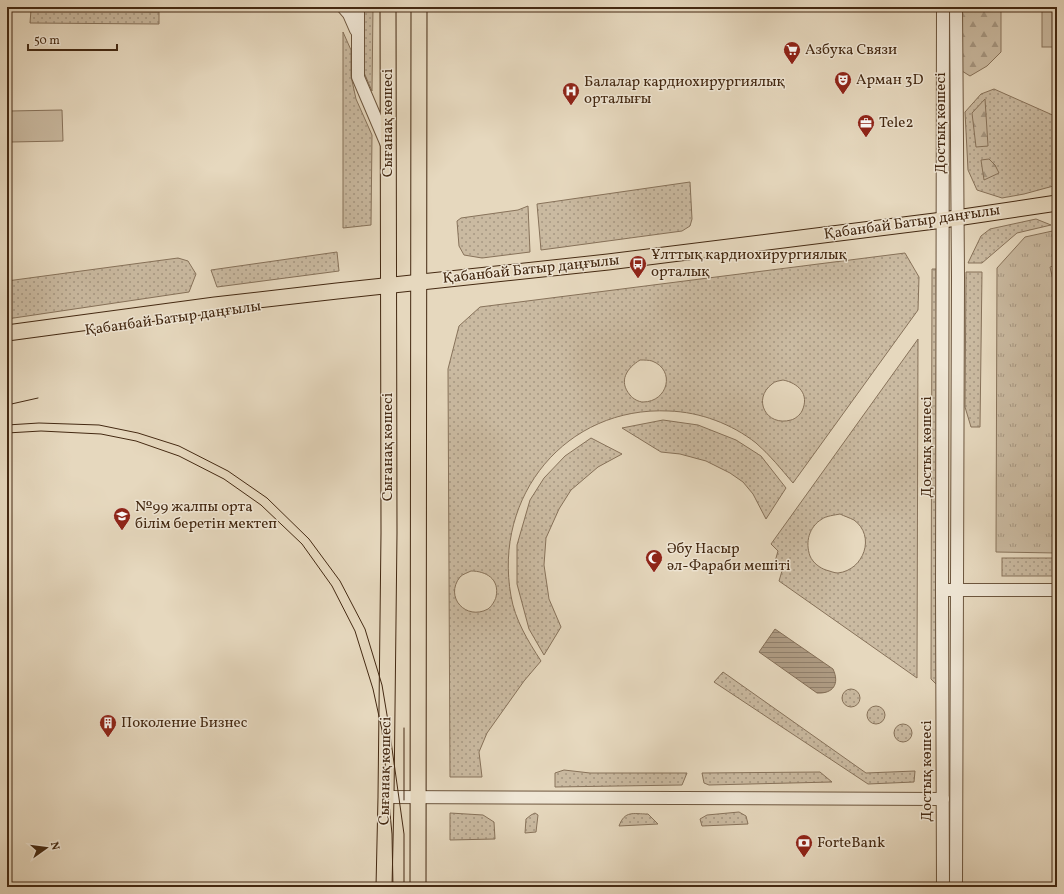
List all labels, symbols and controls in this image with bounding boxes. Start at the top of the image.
scale bar [28,26,117,52]
text: 50 m [34,33,60,49]
supermarket icon: Азбука Связи [782,40,802,65]
place label: Азбука Связи [805,40,897,61]
street label: Сығанақ көшесі [378,69,399,177]
theatre icon: Арман 3D [833,70,853,95]
place label: Арман 3D [856,70,924,91]
place label: Балалар кардиохирургиялық орталығы [584,72,785,110]
street label: Достық көшесі [931,72,952,174]
hospital icon: Балалар кардиохирургиялық орталығы [561,81,581,106]
office icon: Tele2 [856,113,876,138]
place label: Tele2 [879,113,914,134]
street label: Қабанбай Батыр даңғылы [823,200,1002,246]
place label: Ұлттық кардиохирургиялық орталық [651,245,848,283]
street label: Қабанбай Батыр даңғылы [442,250,621,290]
bus stop icon: Ұлттық кардиохирургиялық орталық [628,254,648,279]
street label: Қабанбай Батыр даңғылы [84,296,263,342]
street label: Сығанақ көшесі [378,393,399,501]
street label: Достық көшесі [917,396,938,498]
place label: №99 жалпы орта білім беретін мектеп [135,497,277,535]
school or university icon: №99 жалпы орта білім беретін мектеп [112,506,132,531]
place label: Әбу Насыр әл-Фараби мешіті [667,539,791,577]
mosque icon: Әбу Насыр әл-Фараби мешіті [644,548,664,573]
building icon: Поколение Бизнес [98,713,118,738]
place label: Поколение Бизнес [121,713,248,734]
street label: Сығанақ көшесі [375,717,397,825]
street label: Достық көшесі [917,720,938,822]
north arrow [26,828,66,868]
bank icon: ForteBank [794,833,814,858]
place label: ForteBank [817,833,885,854]
text: N [46,840,62,852]

